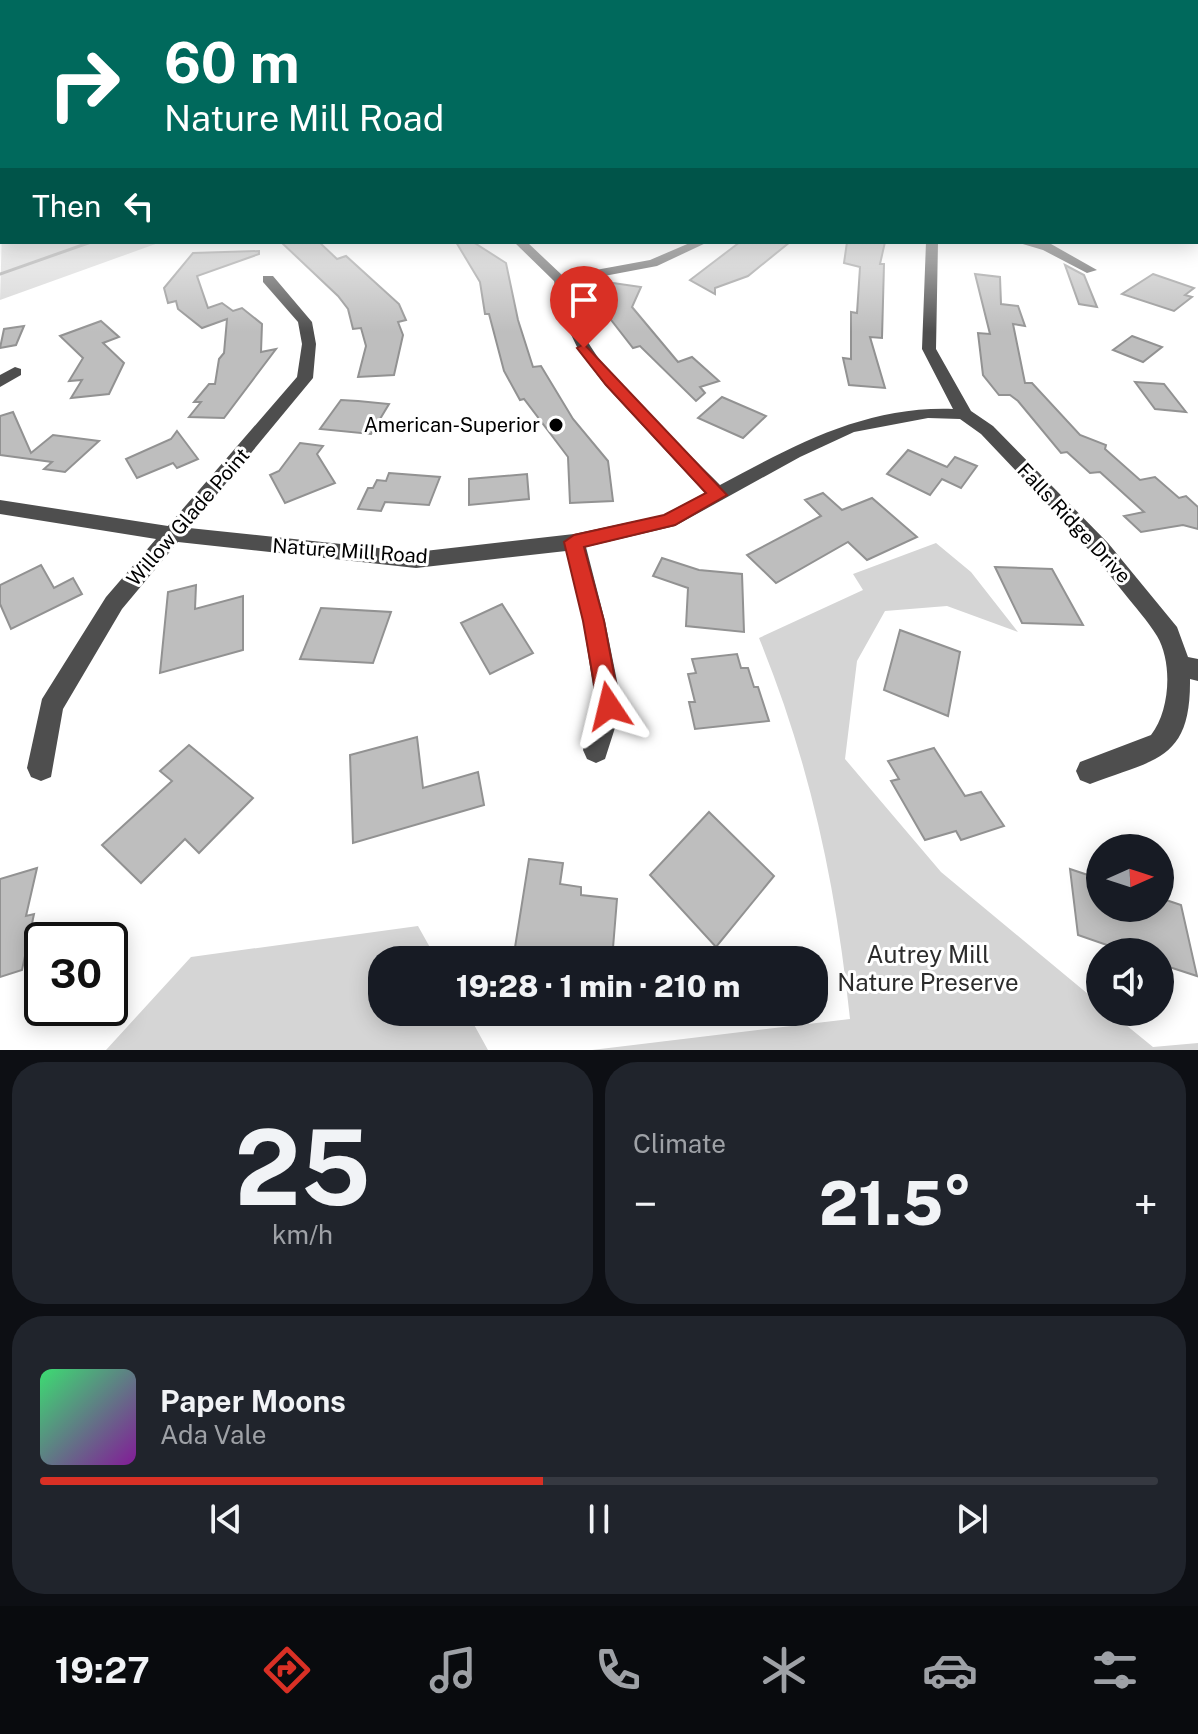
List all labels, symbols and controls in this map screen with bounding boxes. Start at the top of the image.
text: 60 m [164,30,300,96]
icon: right [32,32,136,136]
text: Nature Mill Road [164,97,444,139]
icon: left [117,184,161,228]
text: Then [32,188,101,224]
pin [550,266,618,348]
icon: arrive [562,278,606,322]
place label: American-Superior [364,413,540,437]
marker: American-Superior [547,416,565,434]
street label: Willow Glade Point [122,443,254,591]
street label: Falls Ridge Drive [1012,458,1136,588]
street label: Nature Mill Road [272,534,428,568]
position arrow [567,664,651,748]
north arrow [1086,834,1174,922]
map controls [1086,834,1174,1026]
speed limit sign: 30 [24,922,128,1026]
button: sound [1086,938,1174,1026]
park label: Autrey Mill Nature Preserve [837,940,1019,996]
text: 19:28 · 1 min · 210 m [456,968,740,1004]
text: 25 [234,1106,371,1228]
text: Climate [633,1128,726,1159]
text: 21.5° [819,1168,972,1239]
text: − [633,1178,657,1230]
text: + [1134,1178,1158,1230]
text: km/h [272,1219,333,1250]
text: Paper Moons [160,1383,346,1419]
text: Ada Vale [160,1419,266,1450]
icon: previous [204,1497,248,1541]
icon: pause [577,1497,621,1541]
icon: next [950,1497,994,1541]
icon: directions [259,1642,315,1698]
icon: music [425,1642,481,1698]
icon: phone [590,1642,646,1698]
icon: climate [756,1642,812,1698]
icon: car [922,1642,978,1698]
icon: filters [1087,1642,1143,1698]
text: 19:27 [55,1649,150,1691]

